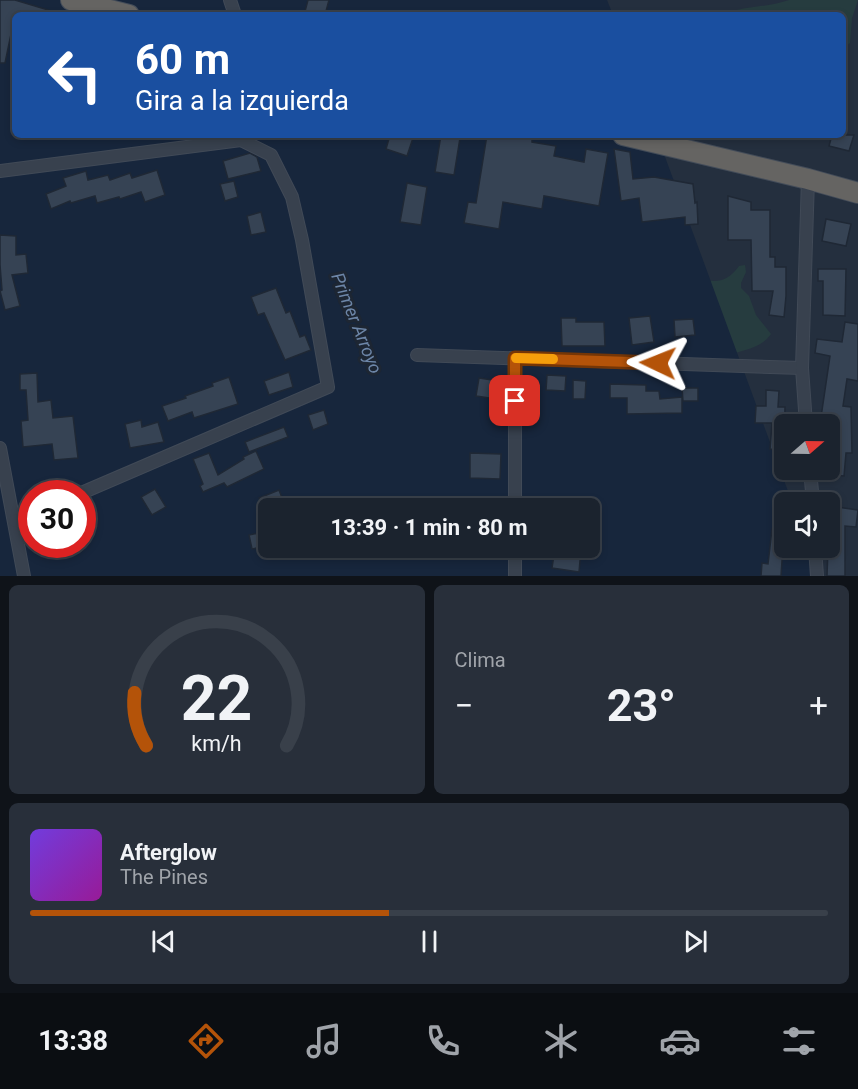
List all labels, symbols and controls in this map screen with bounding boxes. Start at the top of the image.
text: 60 m [135,35,230,84]
icon: left [36,36,114,114]
text: Gira a la izquierda [135,85,349,117]
water label: Primer Arroyo [327,269,387,377]
position arrow [626,331,690,395]
pin [489,375,540,426]
icon: arrive [498,384,531,417]
north arrow [774,414,840,480]
map controls [774,414,840,558]
speed limit sign: 30 [18,480,96,558]
button: sound [774,492,840,558]
text: 13:39 · 1 min · 80 m [331,515,527,540]
text: Clima [455,648,506,672]
text: 22 [181,662,253,735]
text: 23° [607,679,676,732]
text: − [455,686,473,725]
text: + [809,686,828,725]
text: km/h [192,732,242,757]
text: Afterglow [120,840,217,865]
text: The Pines [120,865,208,889]
icon: previous [147,925,180,958]
icon: pause [413,925,446,958]
icon: next [679,925,712,958]
icon: directions [185,1020,227,1062]
icon: music [303,1020,345,1062]
icon: phone [422,1020,464,1062]
icon: climate [540,1020,582,1062]
icon: car [659,1020,701,1062]
icon: filters [778,1020,820,1062]
text: 13:38 [38,1025,108,1057]

